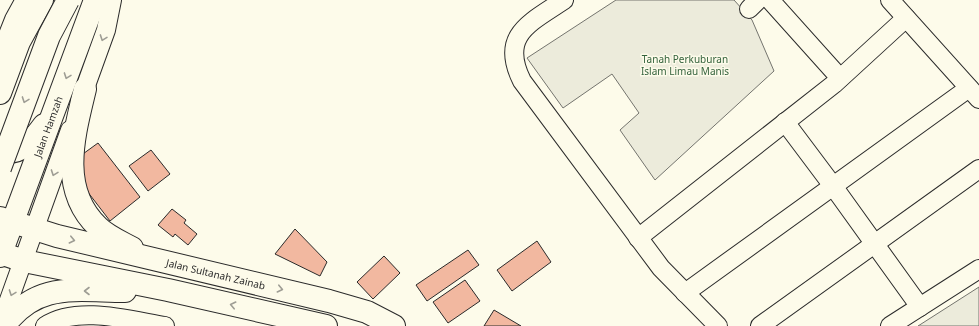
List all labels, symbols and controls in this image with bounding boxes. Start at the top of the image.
one-way arrow [99,34,108,41]
park label: Tanah Perkuburan Islam Limau Manis [641,52,729,78]
one-way arrow [63,72,71,79]
street label: Jalan Hamzah [30,94,66,160]
one-way arrow [22,96,30,103]
one-way arrow [51,170,59,177]
one-way arrow [68,235,75,244]
street label: Jalan Sultanah Zainab [164,255,267,293]
one-way arrow [277,285,283,293]
one-way arrow [84,287,90,295]
one-way arrow [8,289,16,296]
one-way arrow [230,302,237,310]

